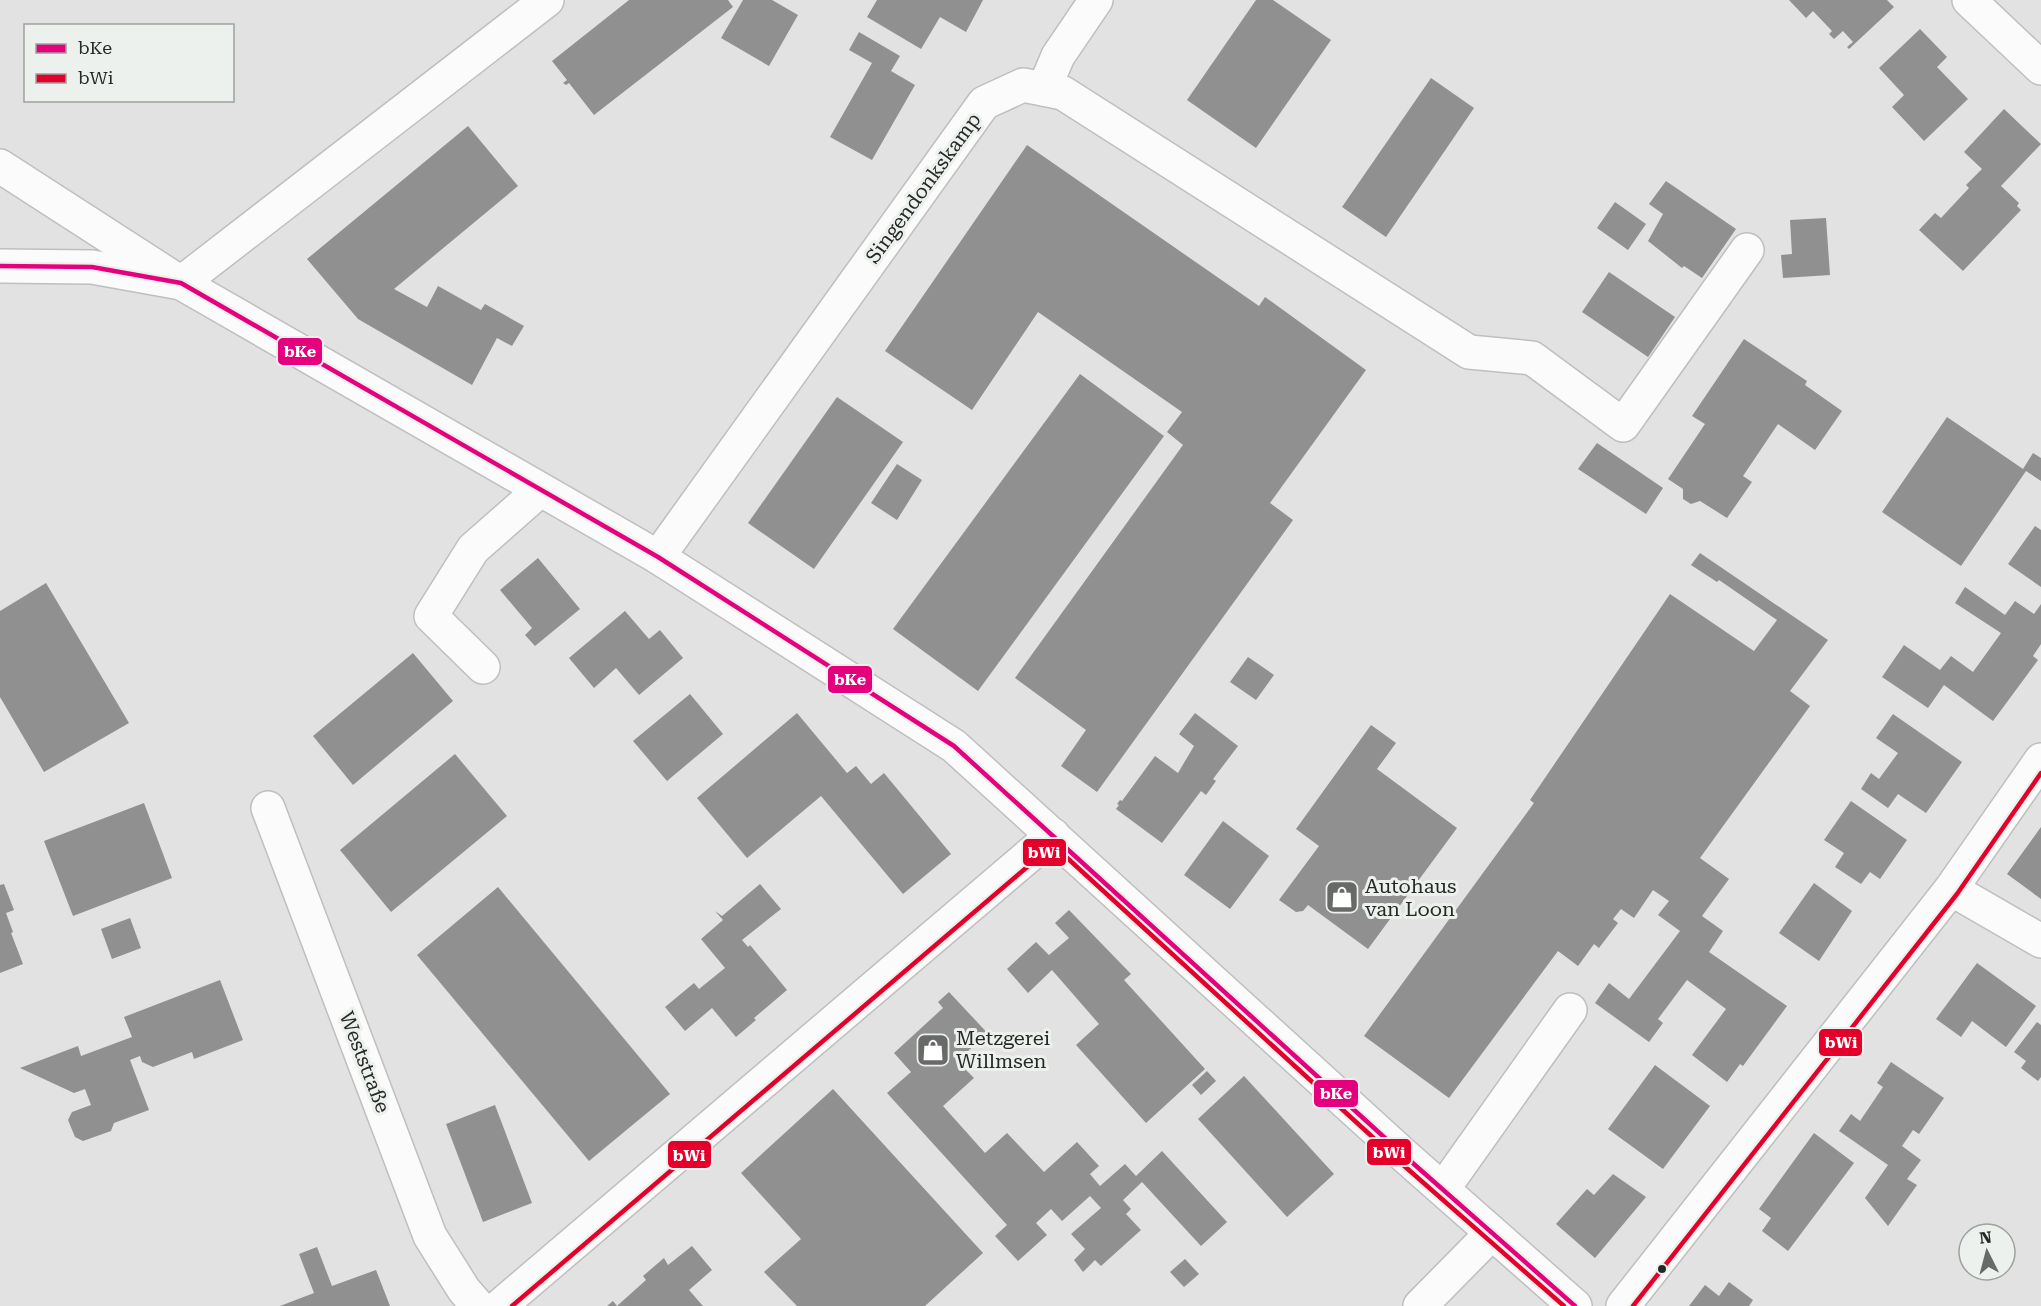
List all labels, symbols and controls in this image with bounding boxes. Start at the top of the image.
legend [24,24,234,102]
text: bKe [78,37,112,58]
text: bWi [78,67,114,88]
street label: Singendonkskamp [860,108,986,268]
line badge: bKe [277,337,323,366]
text: bKe [284,342,316,361]
line badge: bKe [827,665,873,694]
text: bKe [834,670,866,689]
line badge: bWi [1022,838,1067,867]
text: bWi [1028,843,1061,862]
place label: Autohaus van Loon [1365,874,1456,921]
shop icon: Autohaus van Loon [1324,879,1360,915]
street label: Weststraße [335,1008,395,1116]
place label: Metzgerei Willmsen [956,1026,1050,1073]
line badge: bWi [1818,1028,1863,1057]
shop icon: Metzgerei Willmsen [915,1032,951,1068]
text: bWi [1825,1033,1858,1052]
line badge: bKe [1313,1079,1359,1108]
text: bKe [1320,1084,1352,1103]
line badge: bWi [1366,1138,1412,1166]
line badge: bWi [667,1140,712,1169]
text: bWi [1373,1143,1406,1162]
text: bWi [673,1146,706,1165]
north arrow [1957,1222,2017,1282]
text: N [1978,1227,1993,1248]
unlabelled marker [1656,1263,1668,1275]

